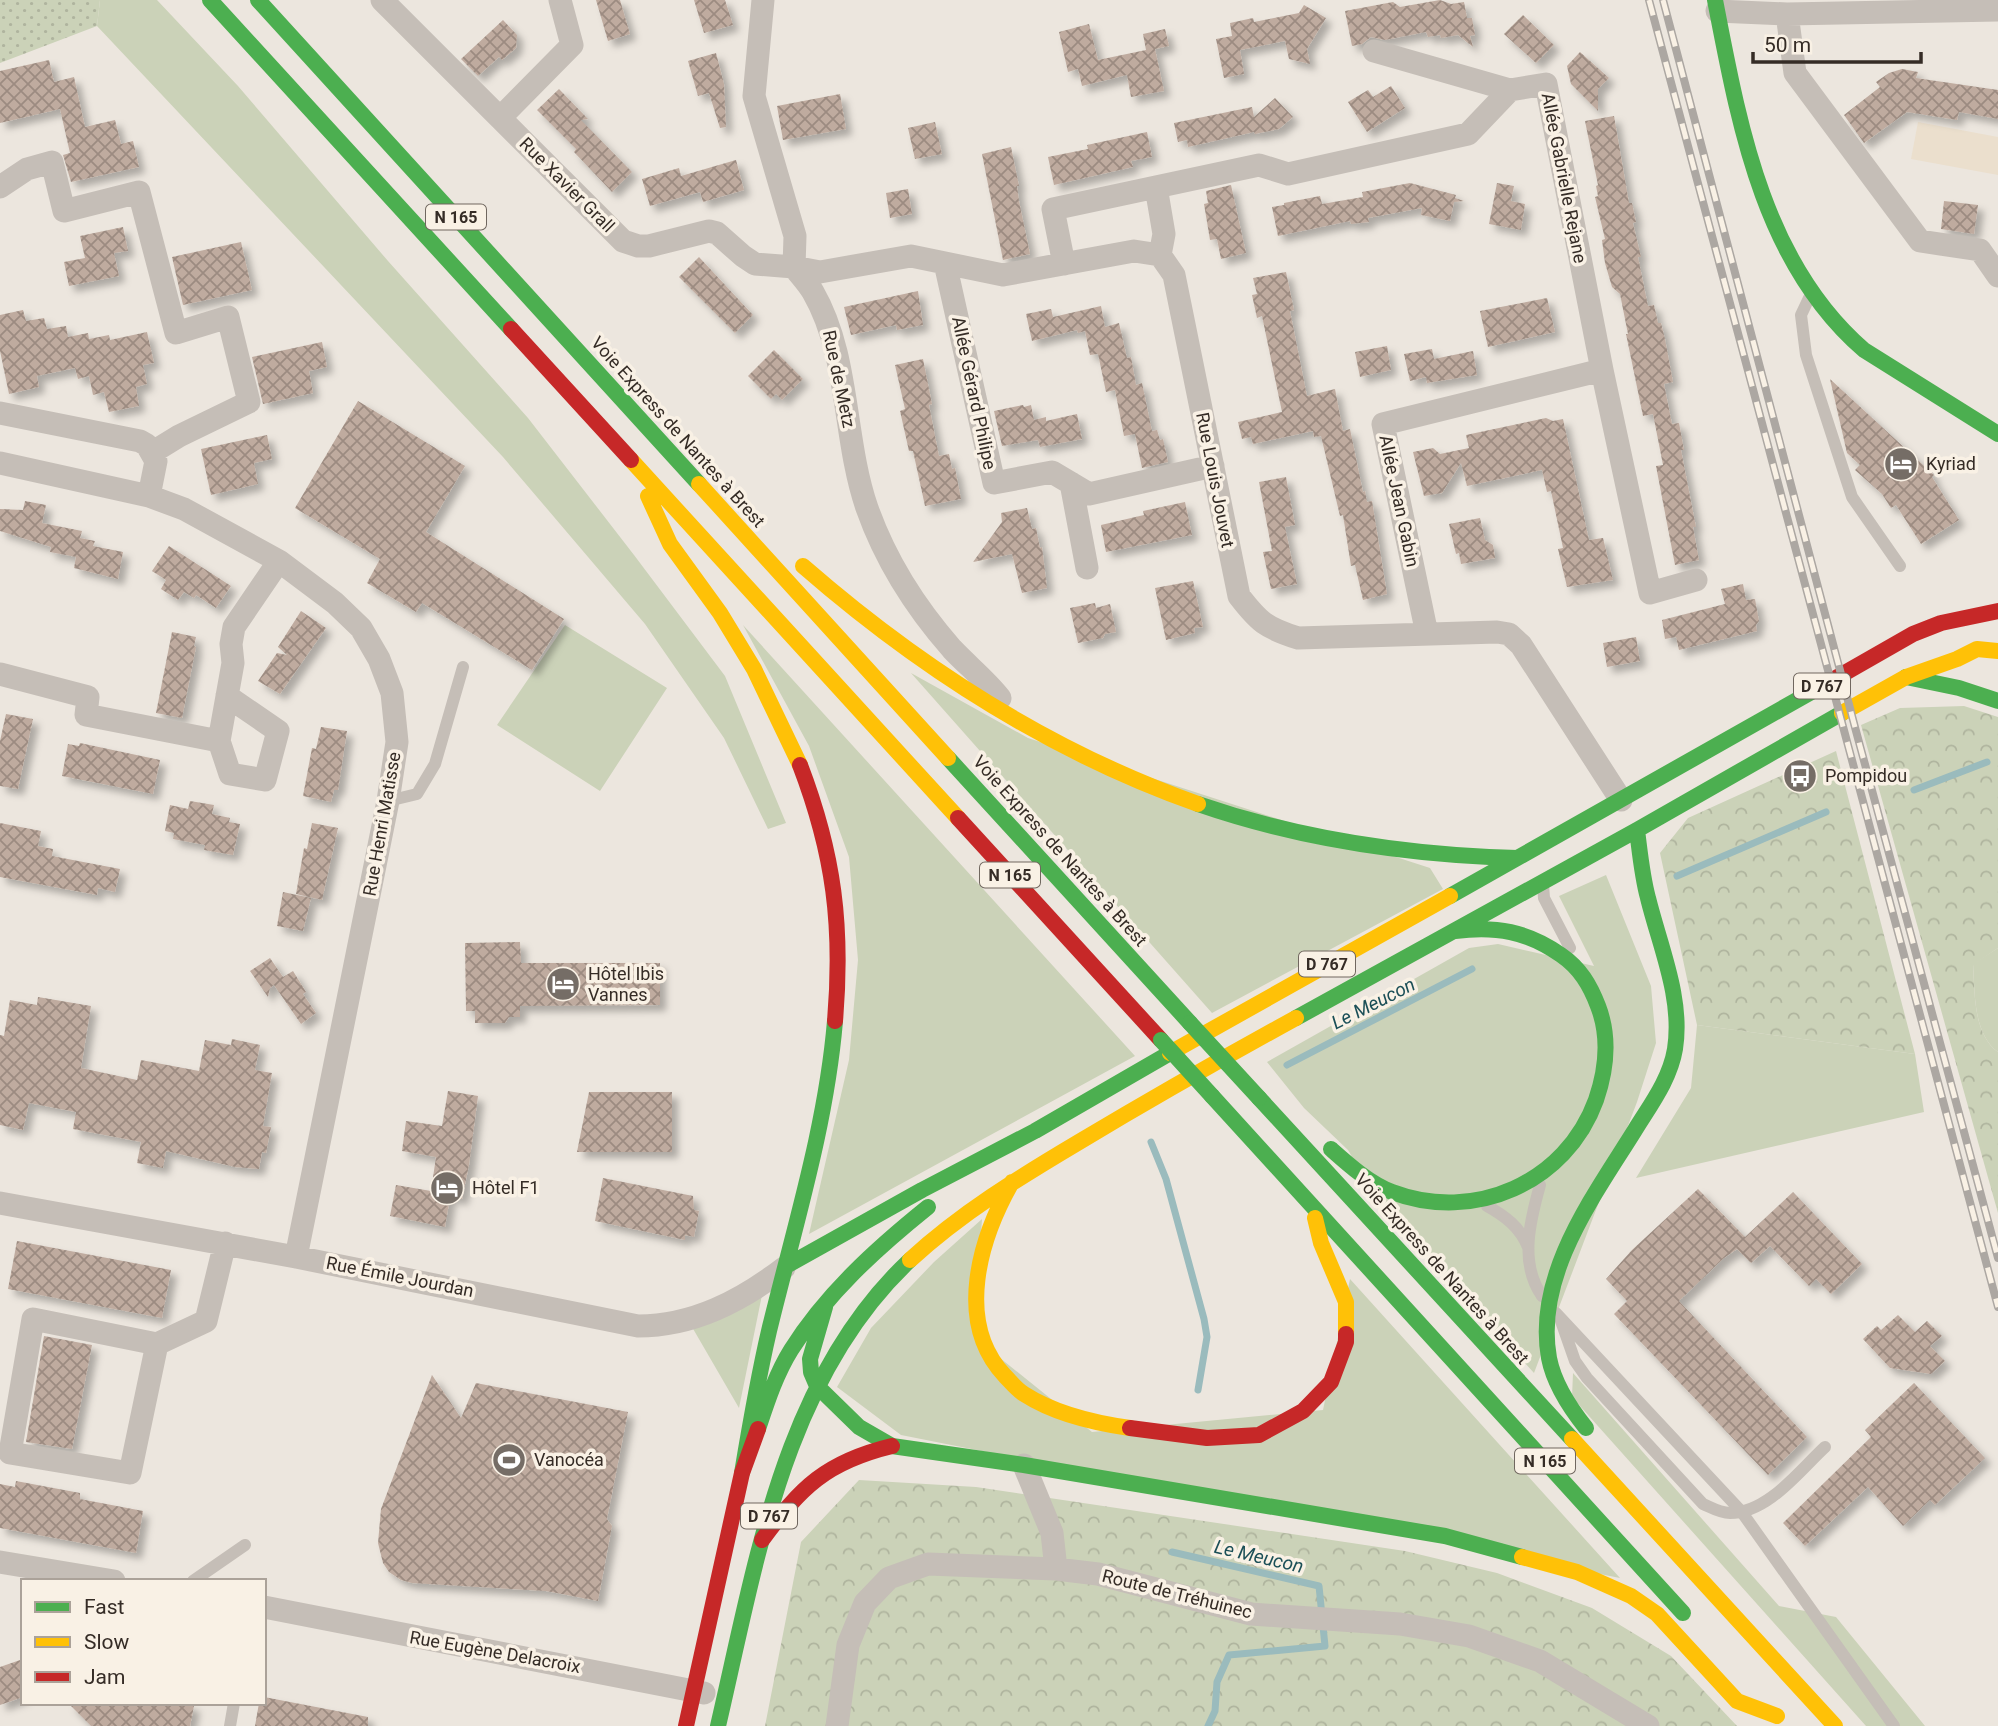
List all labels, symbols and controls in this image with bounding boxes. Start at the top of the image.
scale bar [1753,21,1921,65]
text: 50 m [1764,33,1811,57]
street label: Allée Gabrielle Rejane [1538,91,1591,265]
street label: Rue Xavier Grall [515,133,619,237]
road number: N 165 [426,204,486,230]
street label: Allée Gérard Philipe [948,314,1001,471]
street label: Rue de Metz [819,328,860,430]
street label: Voie Express de Nantes à Brest [587,332,770,531]
street label: Rue Louis Jouvet [1192,411,1239,549]
street label: Allée Jean Gabin [1375,433,1424,569]
hotel icon: Kyriad [1882,445,1920,483]
place label: Kyriad [1926,453,1976,474]
road number: D 767 [1794,674,1850,698]
street label: Rue Henri Matisse [358,750,405,898]
street label: Voie Express de Nantes à Brest [969,751,1152,950]
bus stop icon: Pompidou [1781,757,1819,795]
place label: Pompidou [1825,765,1907,786]
road number: N 165 [980,862,1040,888]
road number: D 767 [1299,952,1355,976]
place label: Hôtel Ibis Vannes [588,963,664,1005]
hotel icon: Hôtel Ibis Vannes [544,965,582,1003]
water label: Le Meucon [1328,973,1419,1034]
hotel icon: Hôtel F1 [428,1169,466,1207]
street label: Voie Express de Nantes à Brest [1351,1169,1534,1368]
place label: Hôtel F1 [472,1177,539,1198]
street label: Rue Émile Jourdan [325,1252,476,1301]
sports icon: Vanocéa [490,1441,528,1479]
road number: N 165 [1515,1448,1575,1474]
place label: Vanocéa [534,1449,604,1470]
road number: D 767 [741,1504,797,1528]
water label: Le Meucon [1212,1535,1306,1578]
street label: Route de Tréhuinec [1100,1565,1254,1622]
legend [21,1579,266,1705]
text: Fast [84,1595,125,1619]
street label: Rue Eugène Delacroix [408,1626,582,1677]
text: Slow [84,1630,130,1654]
text: Jam [84,1665,125,1689]

